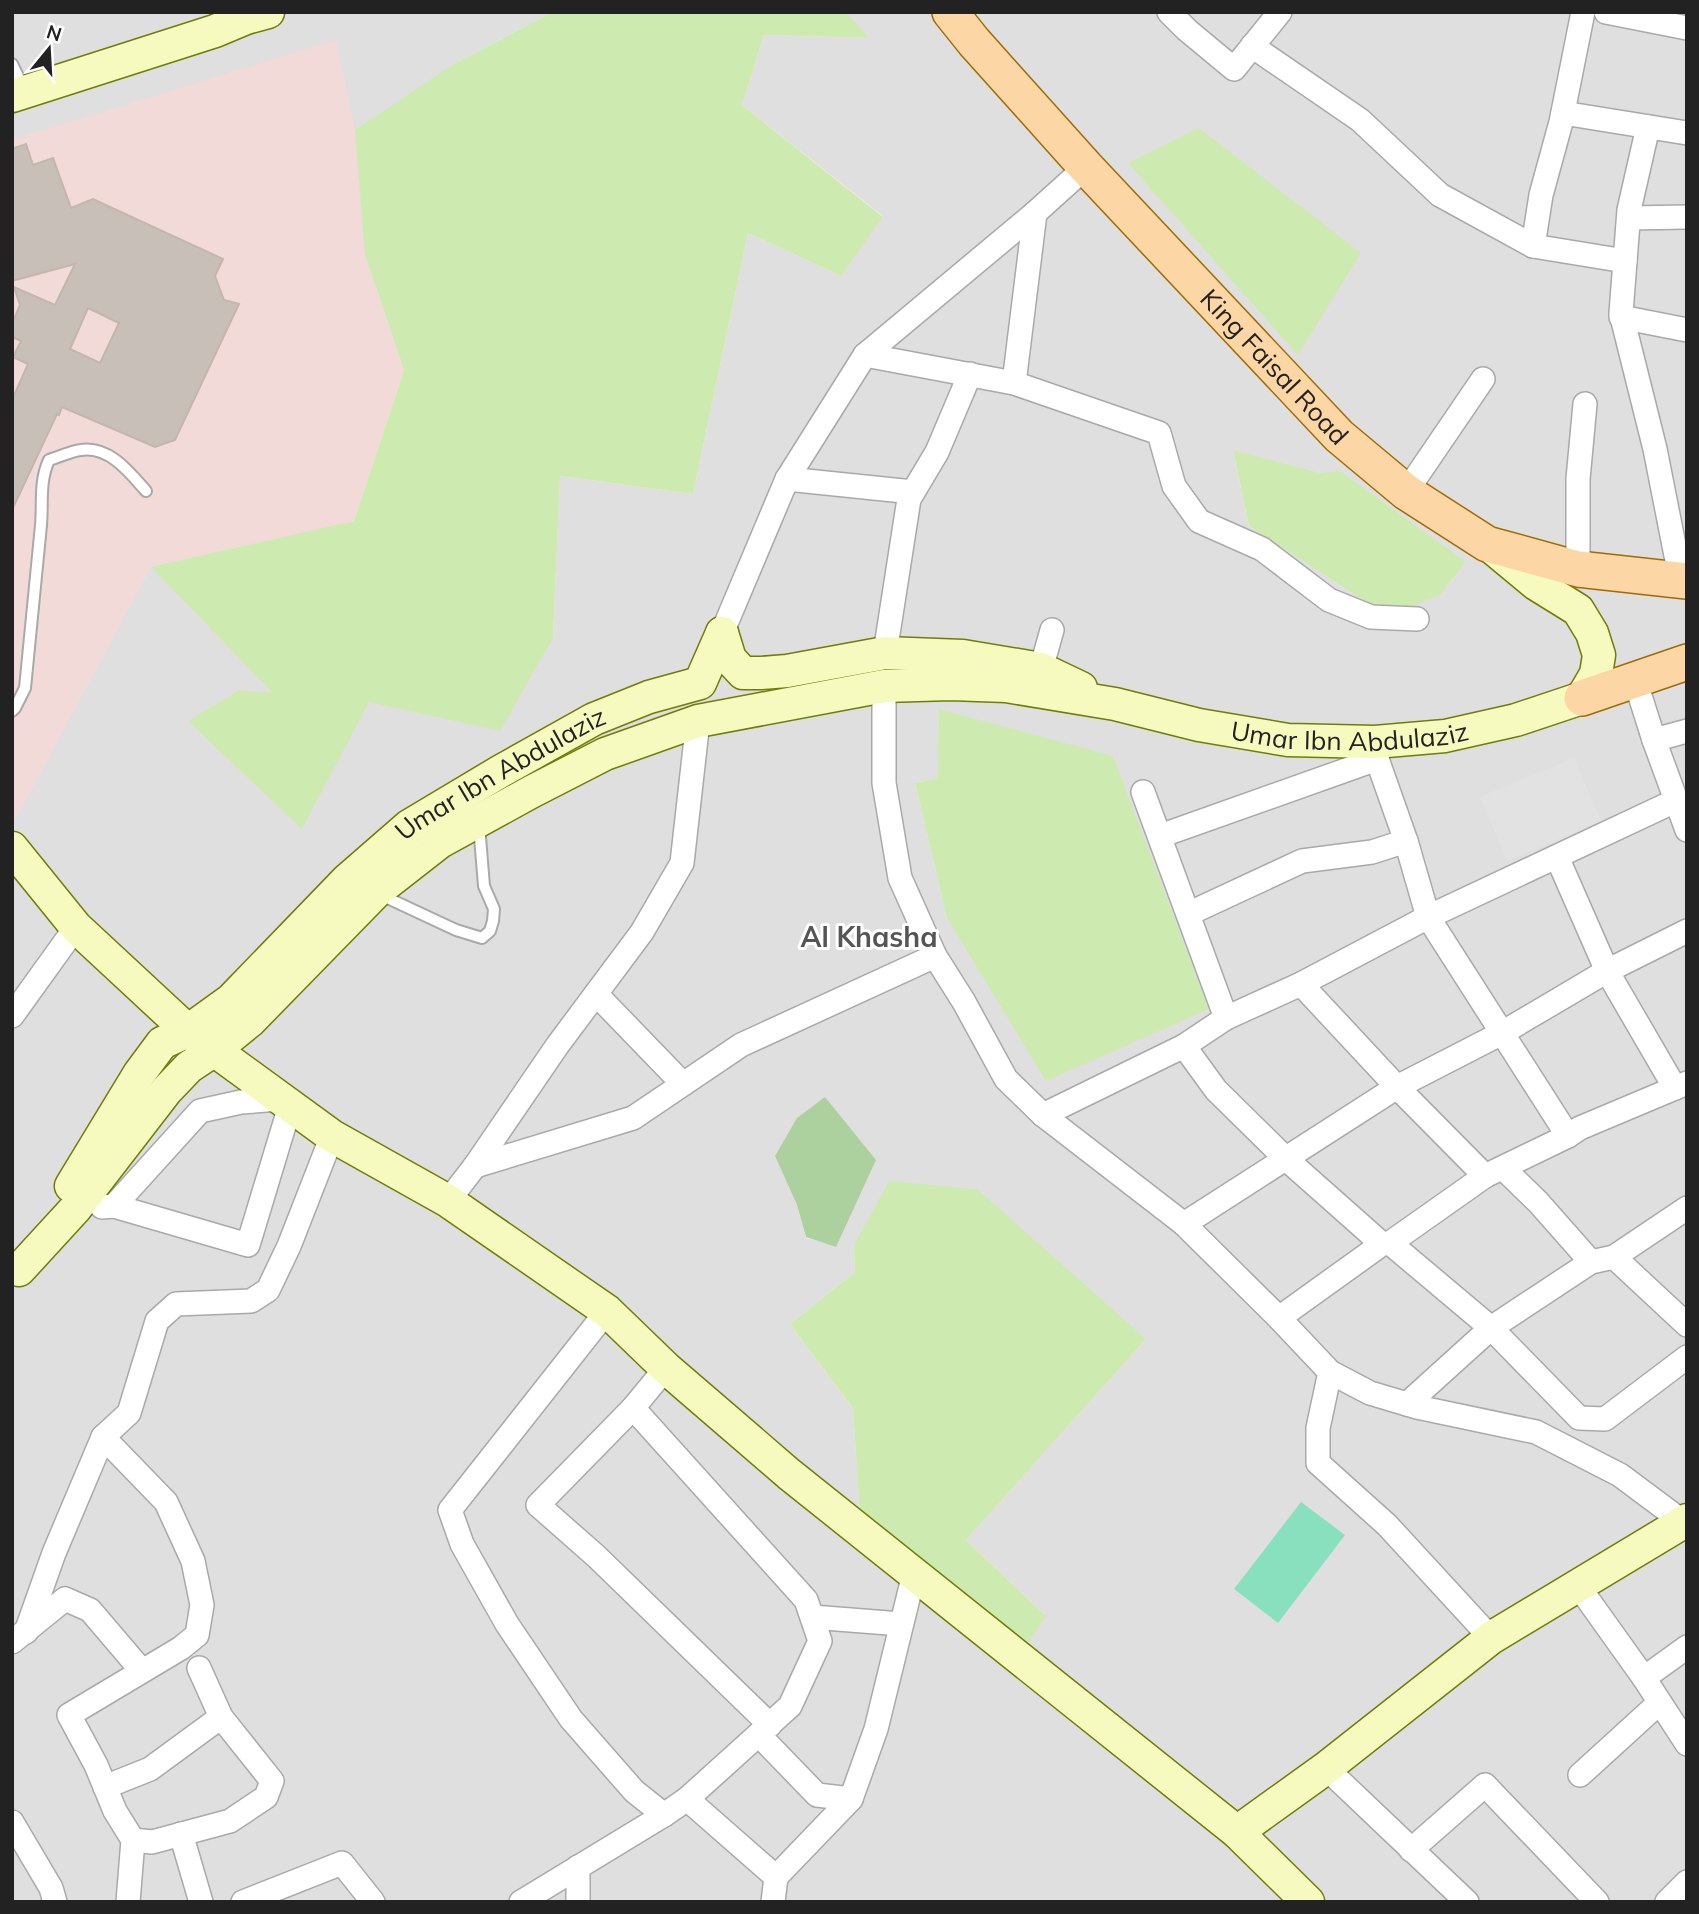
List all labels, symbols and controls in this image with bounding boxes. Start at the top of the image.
north arrow [14,14,84,84]
text: N [44,19,65,46]
street label: King Faisal Road [1194,282,1356,452]
street label: Umar Ibn Abdulaziz [388,699,610,847]
street label: Umar Ibn Abdulaziz [1228,714,1471,759]
district label: Al Khasha [800,919,938,954]

